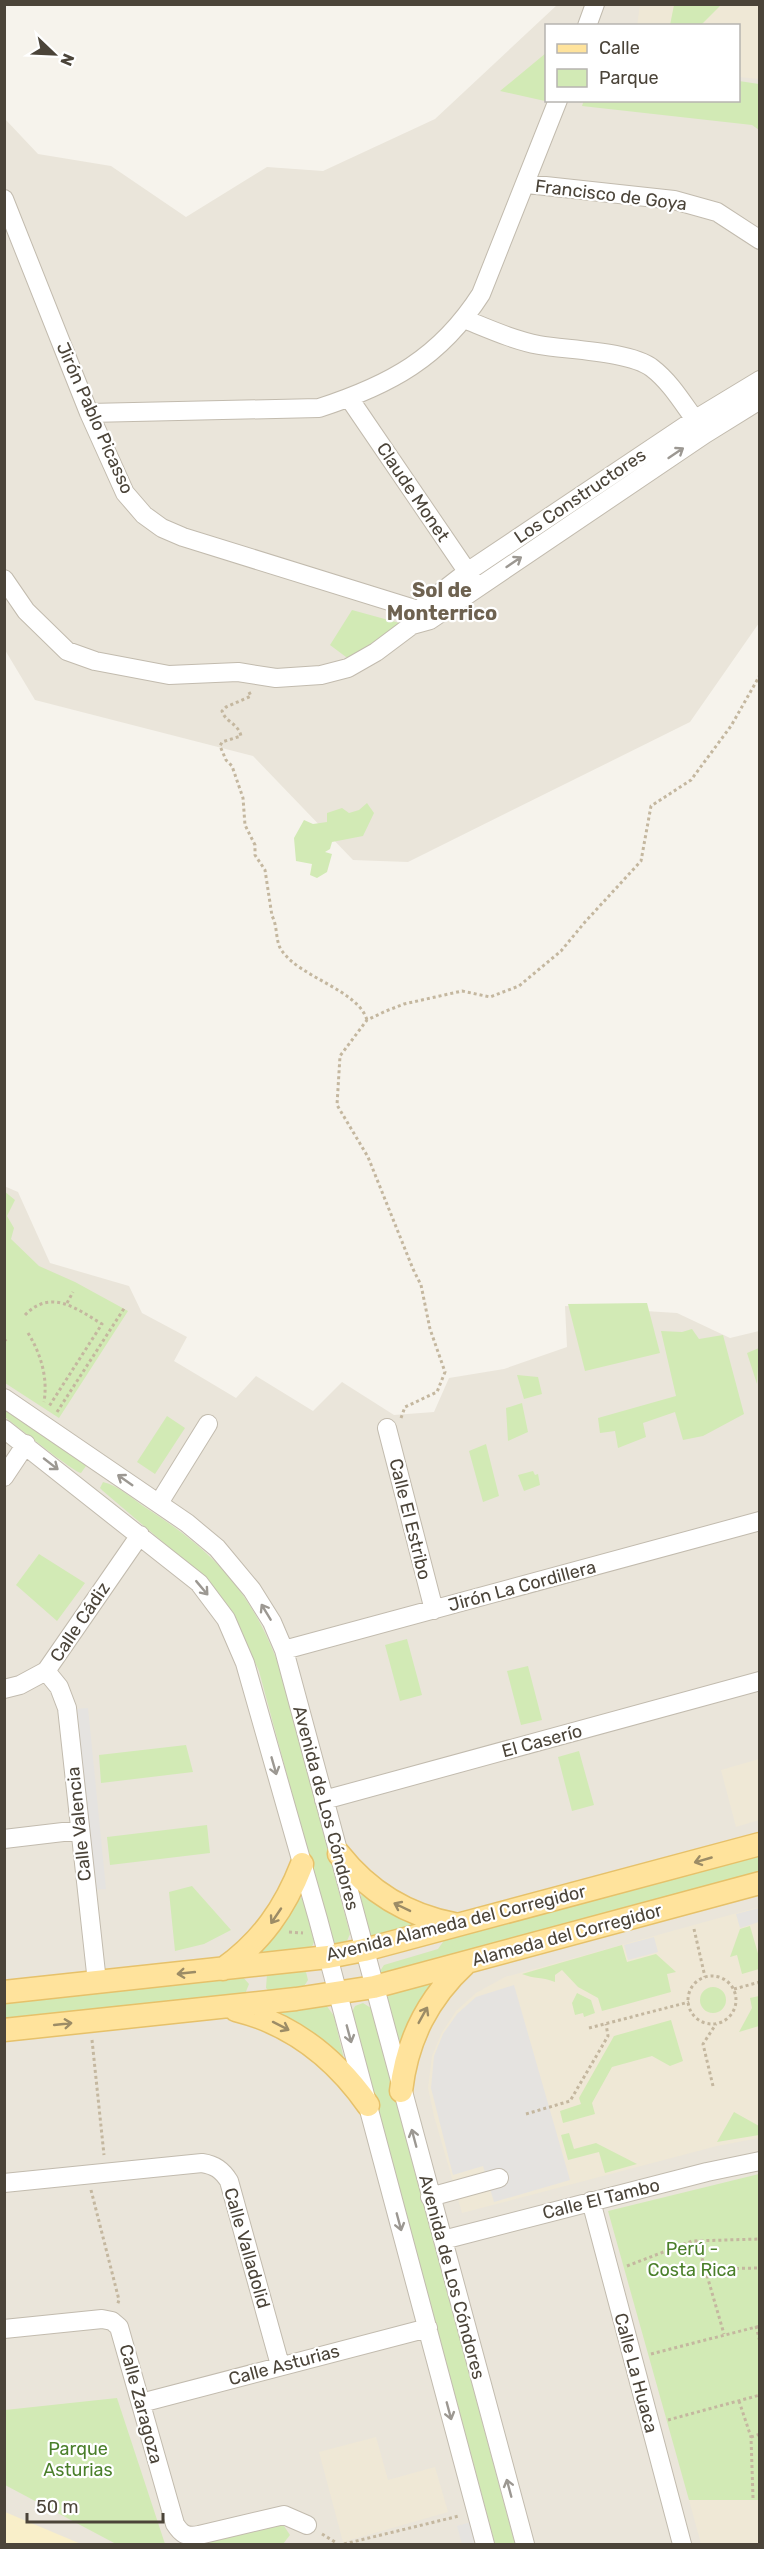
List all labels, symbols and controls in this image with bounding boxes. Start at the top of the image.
north arrow [24,24,84,84]
legend [545,24,740,102]
text: Calle [599,37,640,59]
text: N [56,51,78,69]
text: Parque [599,67,659,89]
street label: Francisco de Goya [534,175,688,215]
street label: Jirón Pablo Picasso [52,339,138,497]
street label: Claude Monet [372,438,454,546]
street label: Los Constructores [510,444,650,548]
one-way arrow [668,447,684,459]
one-way arrow [506,556,522,568]
district label: Sol de Monterrico [387,578,497,625]
street label: Calle El Estribo [384,1456,436,1582]
one-way arrow [43,1458,59,1471]
one-way arrow [117,1474,134,1486]
street label: Jirón La Cordillera [446,1556,598,1616]
street label: Calle Cádiz [45,1578,115,1666]
one-way arrow [195,1580,208,1596]
one-way arrow [259,1604,271,1621]
street label: Avenida de Los Cóndores [288,1703,364,1913]
street label: El Caserío [499,1720,585,1762]
one-way arrow [269,1756,280,1775]
street label: Calle Valencia [62,1766,96,1882]
one-way arrow [694,1855,713,1866]
street label: Avenida Alameda del Corregidor [324,1880,588,1966]
street label: Alameda del Corregidor [470,1899,664,1971]
one-way arrow [394,1901,412,1913]
one-way arrow [270,1908,283,1925]
one-way arrow [177,1968,197,1979]
one-way arrow [418,2007,429,2025]
one-way arrow [52,2018,72,2029]
one-way arrow [271,2021,289,2033]
one-way arrow [343,2024,355,2043]
one-way arrow [408,2129,419,2148]
street label: Avenida de Los Cóndores [414,2172,490,2382]
street label: Calle El Tambo [540,2174,662,2224]
street label: Calle Valladolid [219,2185,275,2311]
one-way arrow [394,2212,406,2231]
park label: Perú - Costa Rica [648,2238,736,2281]
street label: Calle La Huaca [609,2311,663,2435]
street label: Calle Asturias [226,2340,342,2390]
street label: Calle Zaragoza [115,2342,167,2466]
one-way arrow [444,2401,456,2420]
park label: Parque Asturias [43,2438,113,2481]
one-way arrow [503,2479,515,2498]
scale bar [27,2486,164,2524]
text: 50 m [36,2496,79,2518]

